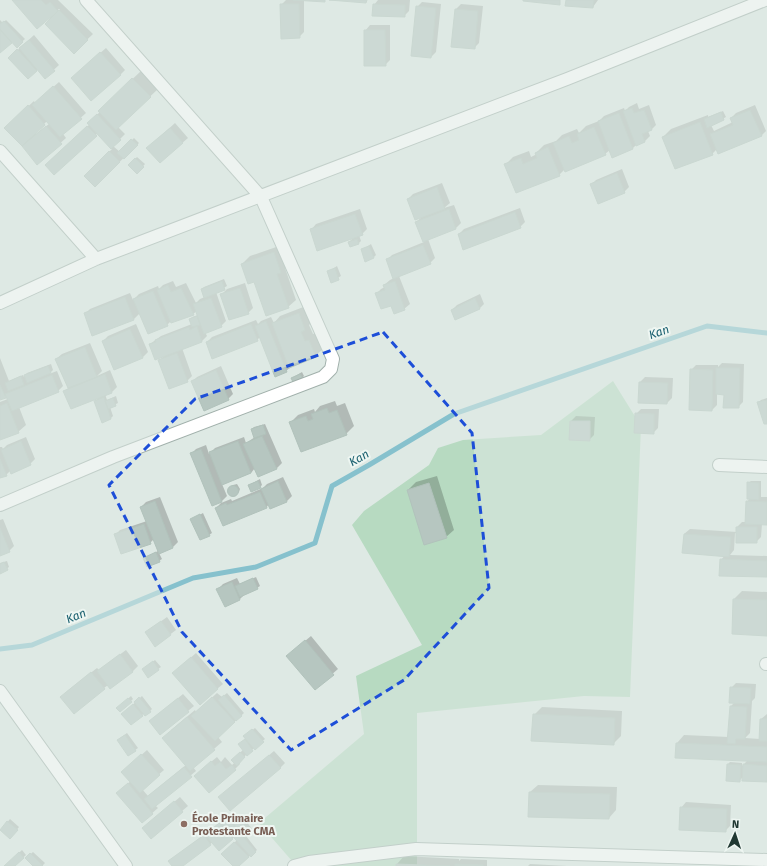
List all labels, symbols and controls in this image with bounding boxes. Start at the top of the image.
water label: Kan [647,322,671,342]
water label: Kan [347,447,371,469]
water label: Kan [64,606,88,626]
place label: École Primaire Protestante CMA [192,811,275,838]
north arrow [715,814,755,854]
text: N [732,818,739,831]
marker: École Primaire Protestante CMA [179,819,189,829]

